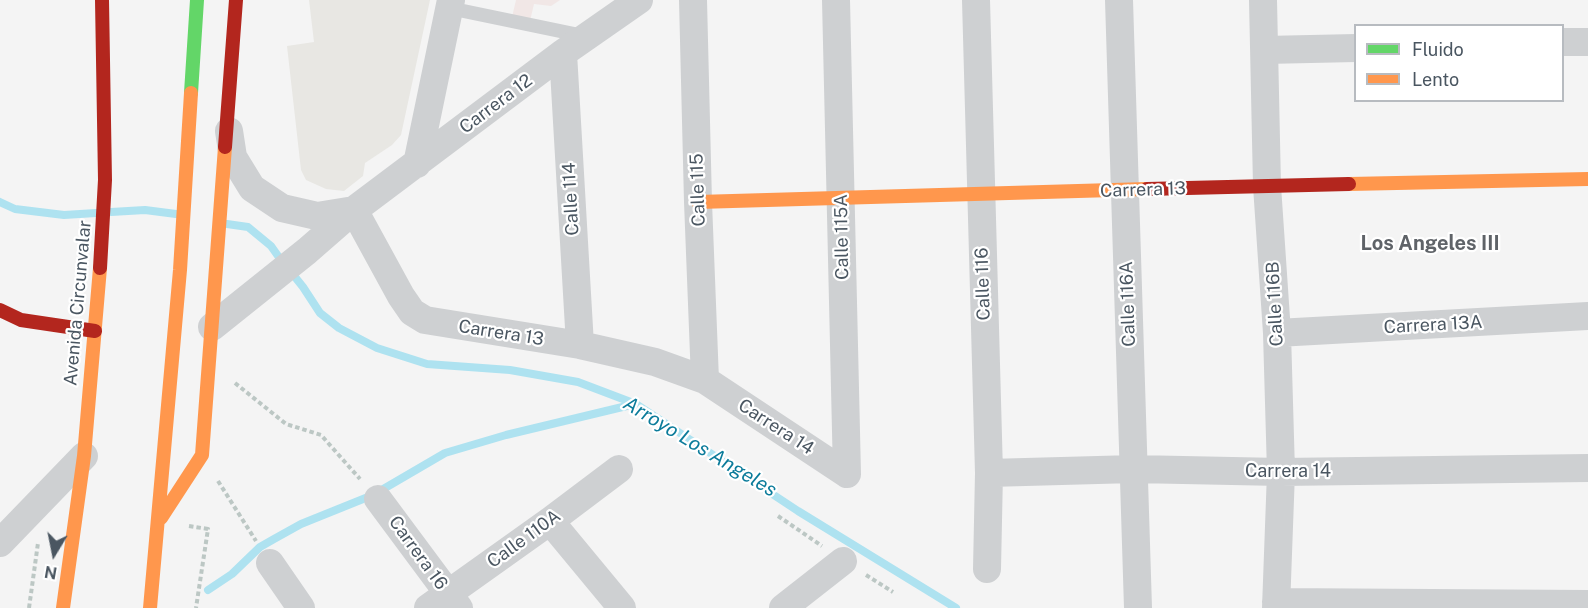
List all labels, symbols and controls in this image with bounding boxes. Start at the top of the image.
legend [1354,24,1564,102]
text: Fluido [1412,39,1464,60]
text: Lento [1412,69,1459,90]
street label: Carrera 12 [455,70,537,138]
street label: Calle 115 [686,153,710,227]
street label: Calle 114 [558,162,584,236]
street label: Carrera 13 [1100,178,1186,202]
street label: Calle 115A [830,194,854,280]
street label: Avenida Circunvalar [60,219,96,387]
district label: Los Angeles III [1360,232,1500,256]
street label: Calle 116 [971,247,995,321]
street label: Calle 116A [1116,261,1140,347]
street label: Calle 116B [1262,261,1288,347]
street label: Carrera 13A [1383,312,1483,338]
street label: Carrera 13 [457,316,545,350]
water label: Arroyo Los Angeles [619,392,781,502]
street label: Carrera 14 [734,395,818,459]
street label: Carrera 14 [1245,460,1331,482]
street label: Calle 110A [483,505,565,573]
street label: Carrera 16 [384,512,452,594]
north arrow [24,524,84,584]
text: N [43,562,59,583]

